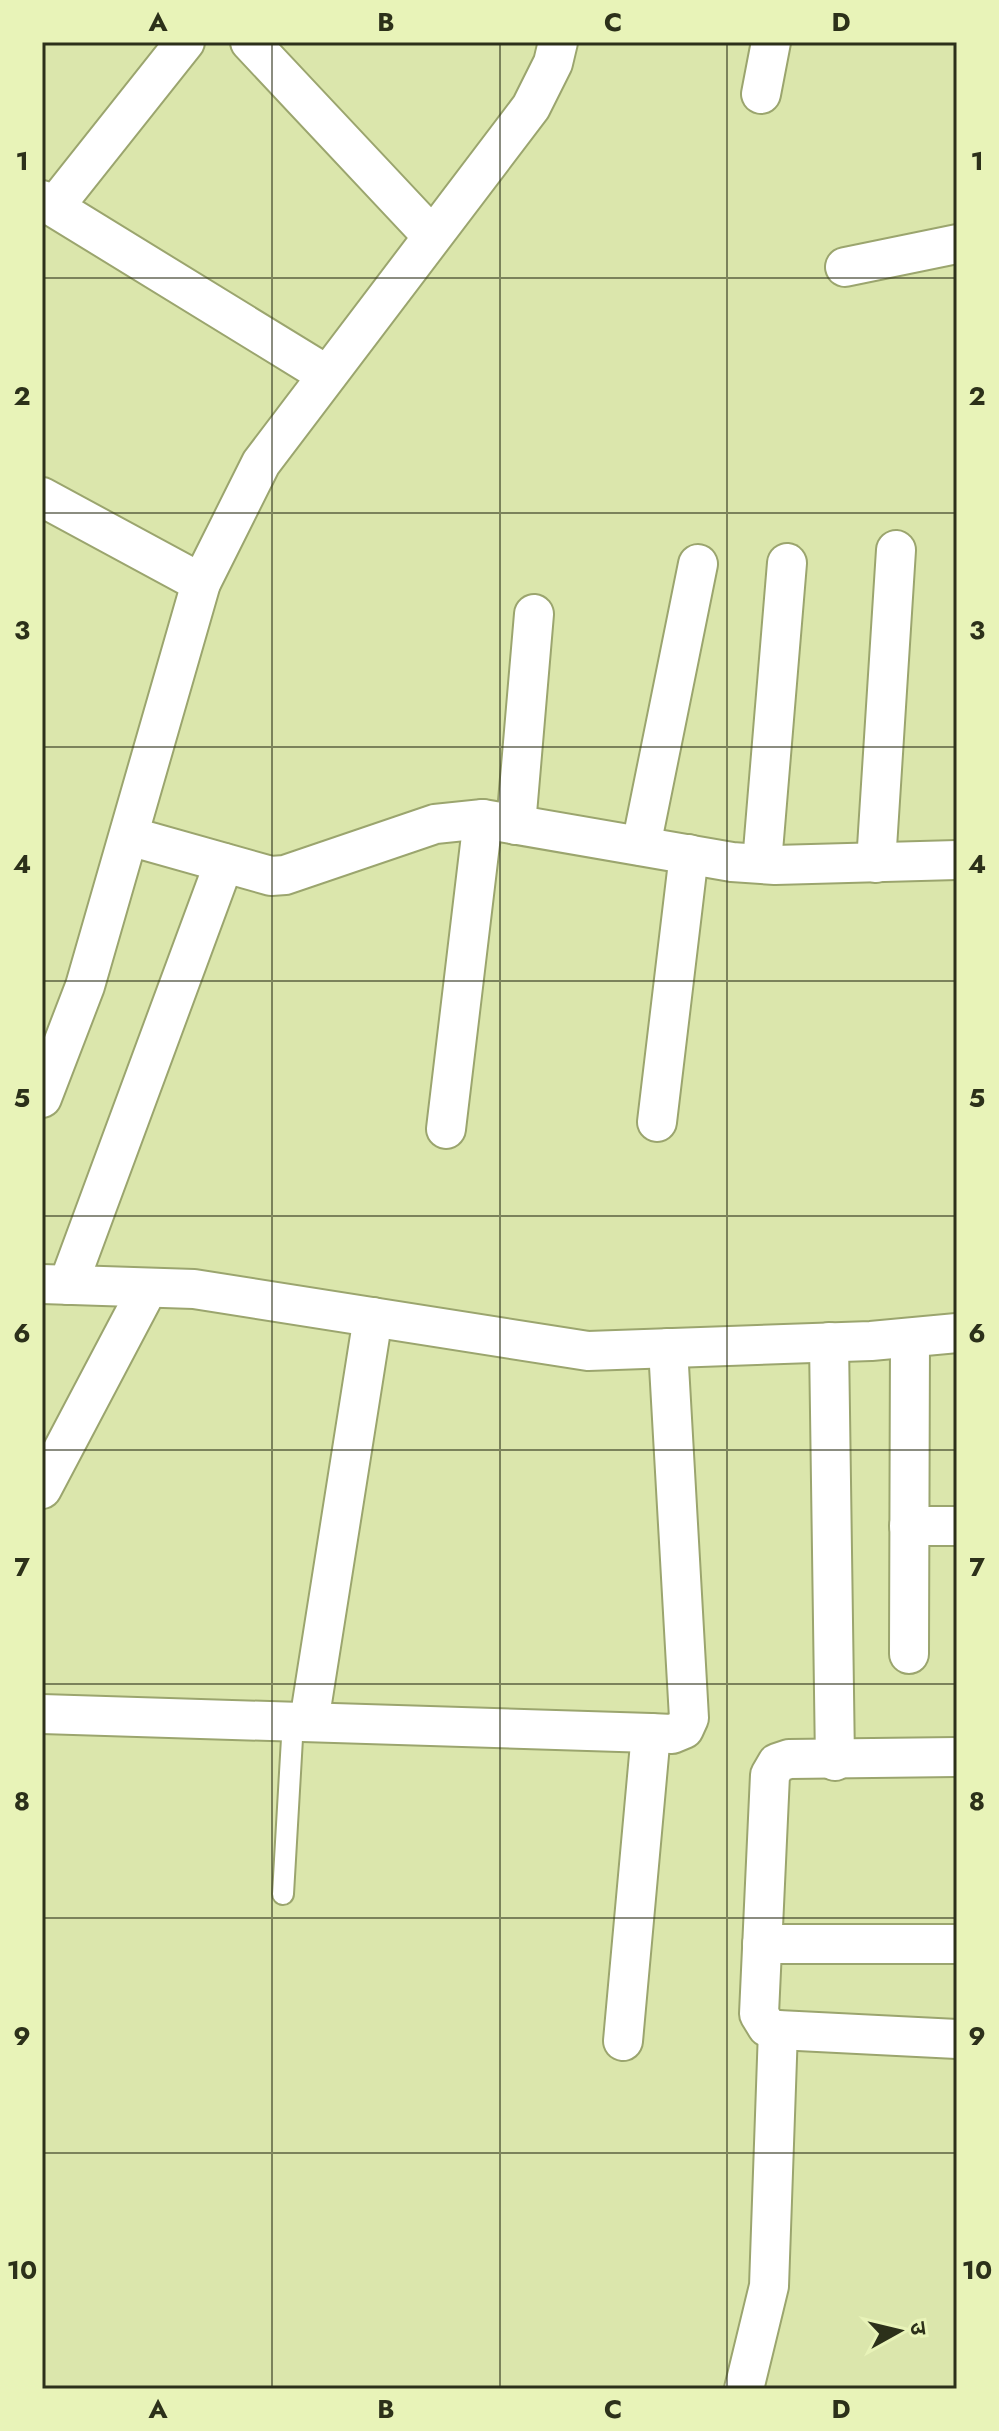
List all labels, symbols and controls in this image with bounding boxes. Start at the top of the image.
text: A [147,3,168,41]
text: B [377,3,395,41]
text: C [604,3,622,41]
text: D [831,3,851,41]
text: 1 [15,142,29,180]
text: 1 [970,142,984,180]
text: 2 [13,377,31,415]
text: 2 [968,377,986,415]
text: 3 [14,611,30,649]
text: 3 [969,611,985,649]
text: 4 [13,845,31,883]
text: 4 [968,845,986,883]
text: 5 [14,1079,30,1117]
text: 5 [969,1079,985,1117]
text: 6 [13,1314,31,1352]
text: 6 [968,1314,986,1352]
text: 7 [14,1548,30,1586]
text: 7 [969,1548,985,1586]
text: 8 [14,1782,30,1820]
text: 8 [969,1782,985,1820]
text: 9 [13,2017,31,2055]
text: 9 [968,2017,986,2055]
text: 10 [7,2251,37,2289]
text: 10 [962,2251,992,2289]
north arrow [859,2291,939,2371]
text: उ [902,2320,936,2338]
text: A [147,2390,168,2428]
text: B [377,2390,395,2428]
text: C [604,2390,622,2428]
text: D [831,2390,851,2428]

